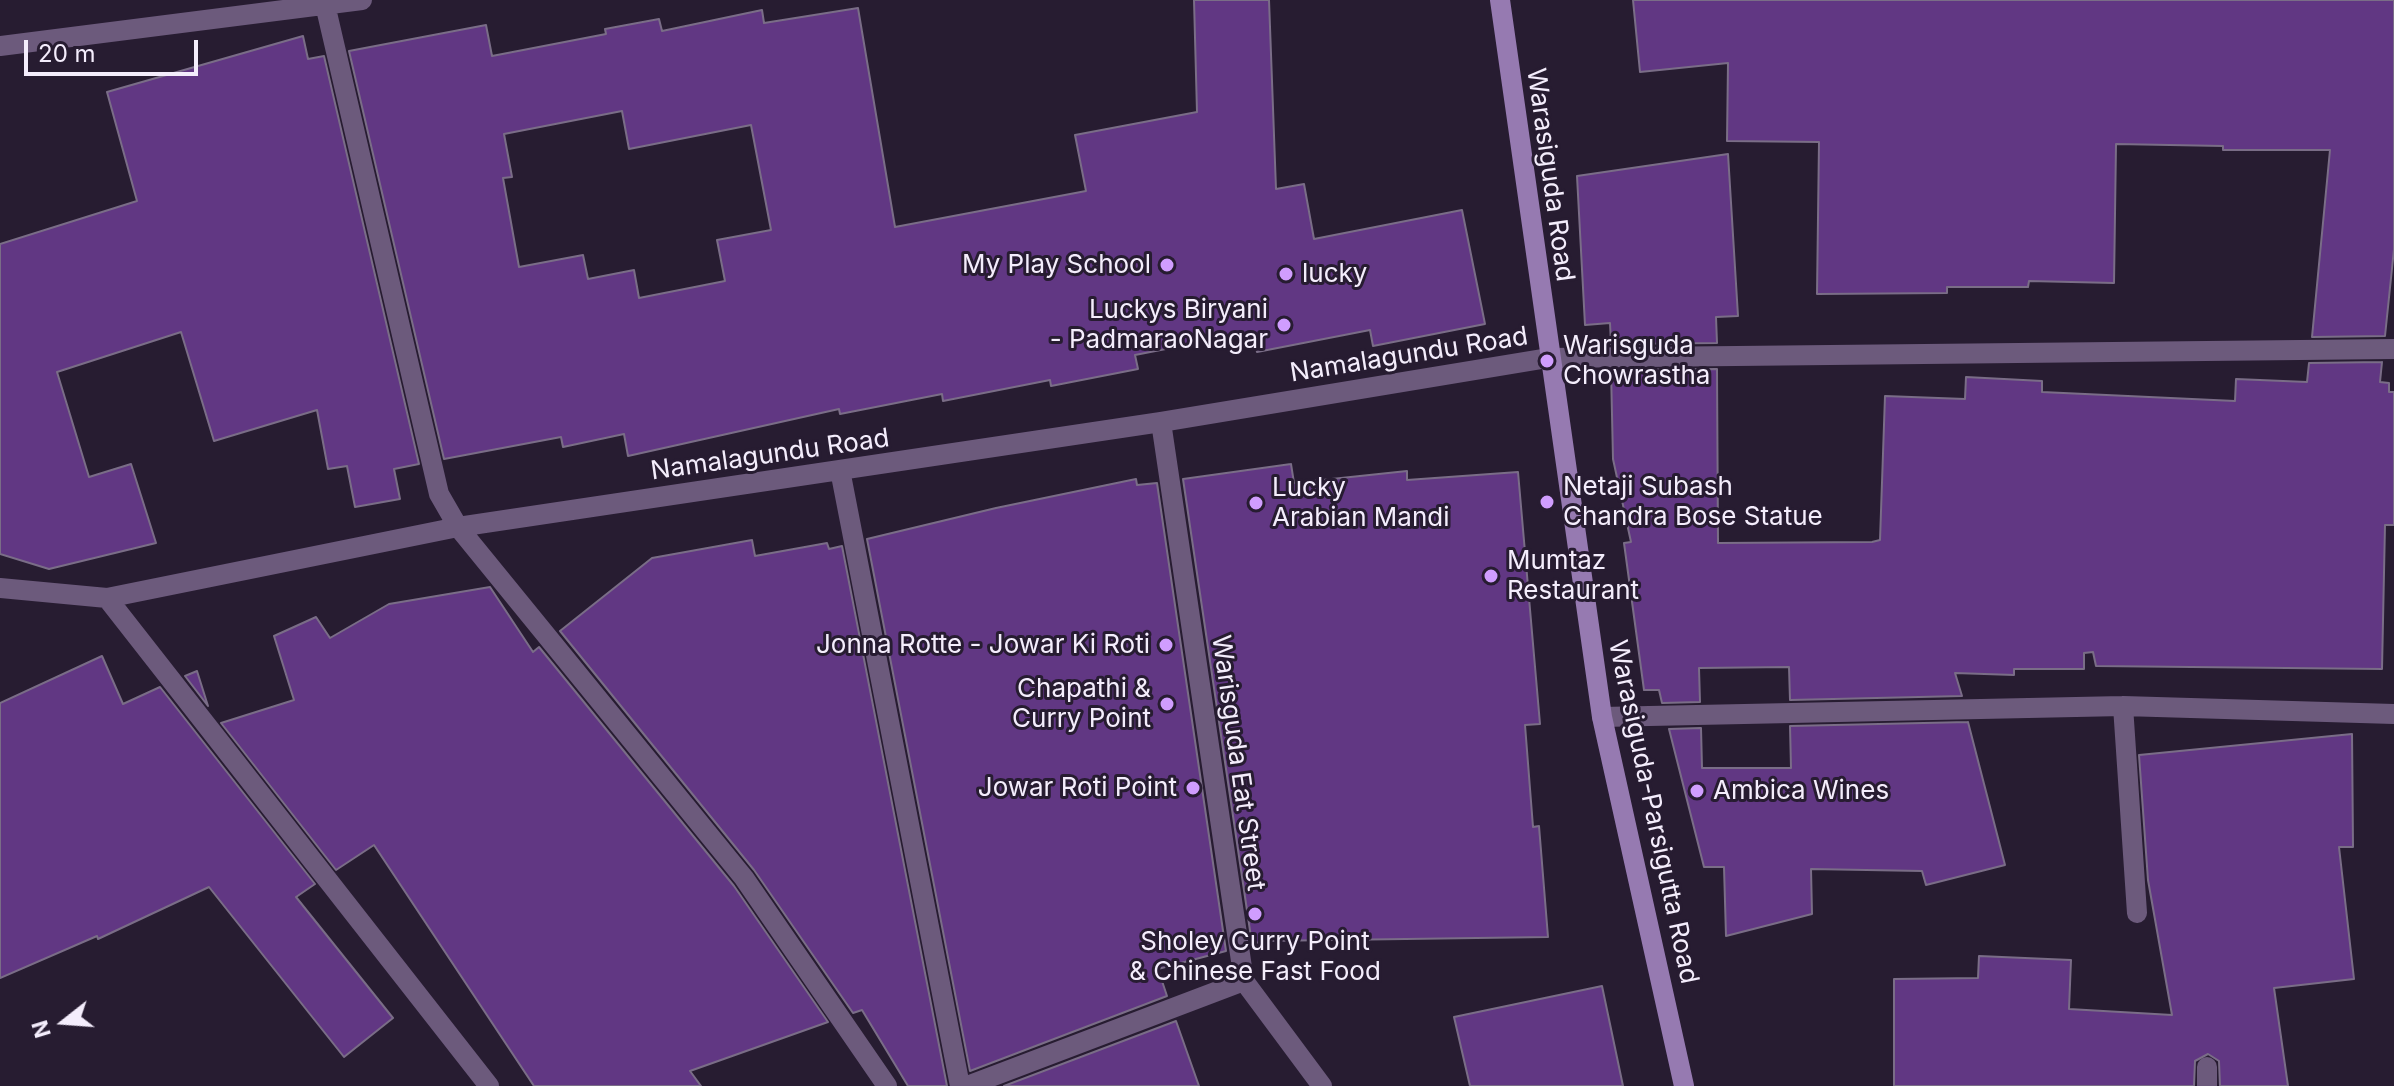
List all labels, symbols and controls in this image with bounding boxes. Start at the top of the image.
scale bar [28,24,202,74]
text: 20 m [38,39,96,68]
street label: Warasiguda Road [1520,66,1580,284]
place label: My Play School [962,249,1151,281]
marker: My Play School [1158,256,1176,274]
place label: lucky [1302,258,1367,290]
marker: lucky [1277,265,1295,283]
place label: Luckys Biryani - PadmaraoNagar [1050,294,1268,356]
marker: Luckys Biryani - PadmaraoNagar [1275,316,1293,334]
street label: Namalagundu Road [1288,321,1530,389]
place label: Warisguda Chowrastha [1563,330,1710,392]
marker: Warisguda Chowrastha [1538,352,1556,370]
street label: Namalagundu Road [649,423,891,487]
place label: Netaji Subash Chandra Bose Statue [1563,471,1823,532]
place label: Lucky Arabian Mandi [1272,472,1449,534]
marker: Netaji Subash Chandra Bose Statue [1538,493,1556,511]
marker: Lucky Arabian Mandi [1247,494,1265,512]
place label: Mumtaz Restaurant [1507,545,1639,606]
marker: Mumtaz Restaurant [1482,567,1500,585]
place label: Jonna Rotte - Jowar Ki Roti [816,629,1150,661]
street label: Warisguda Eat Street [1205,633,1271,893]
marker: Jonna Rotte - Jowar Ki Roti [1157,636,1175,654]
street label: Warasiguda-Parsigutta Road [1601,637,1705,987]
place label: Chapathi & Curry Point [1012,673,1151,734]
marker: Chapathi & Curry Point [1158,695,1176,713]
place label: Jowar Roti Point [978,772,1177,804]
place label: Ambica Wines [1713,775,1889,807]
marker: Jowar Roti Point [1184,779,1202,797]
marker: Ambica Wines [1688,782,1706,800]
marker: Sholey Curry Point & Chinese Fast Food [1246,905,1264,923]
place label: Sholey Curry Point & Chinese Fast Food [1129,926,1381,988]
north arrow [24,982,104,1062]
text: N [26,1017,56,1041]

